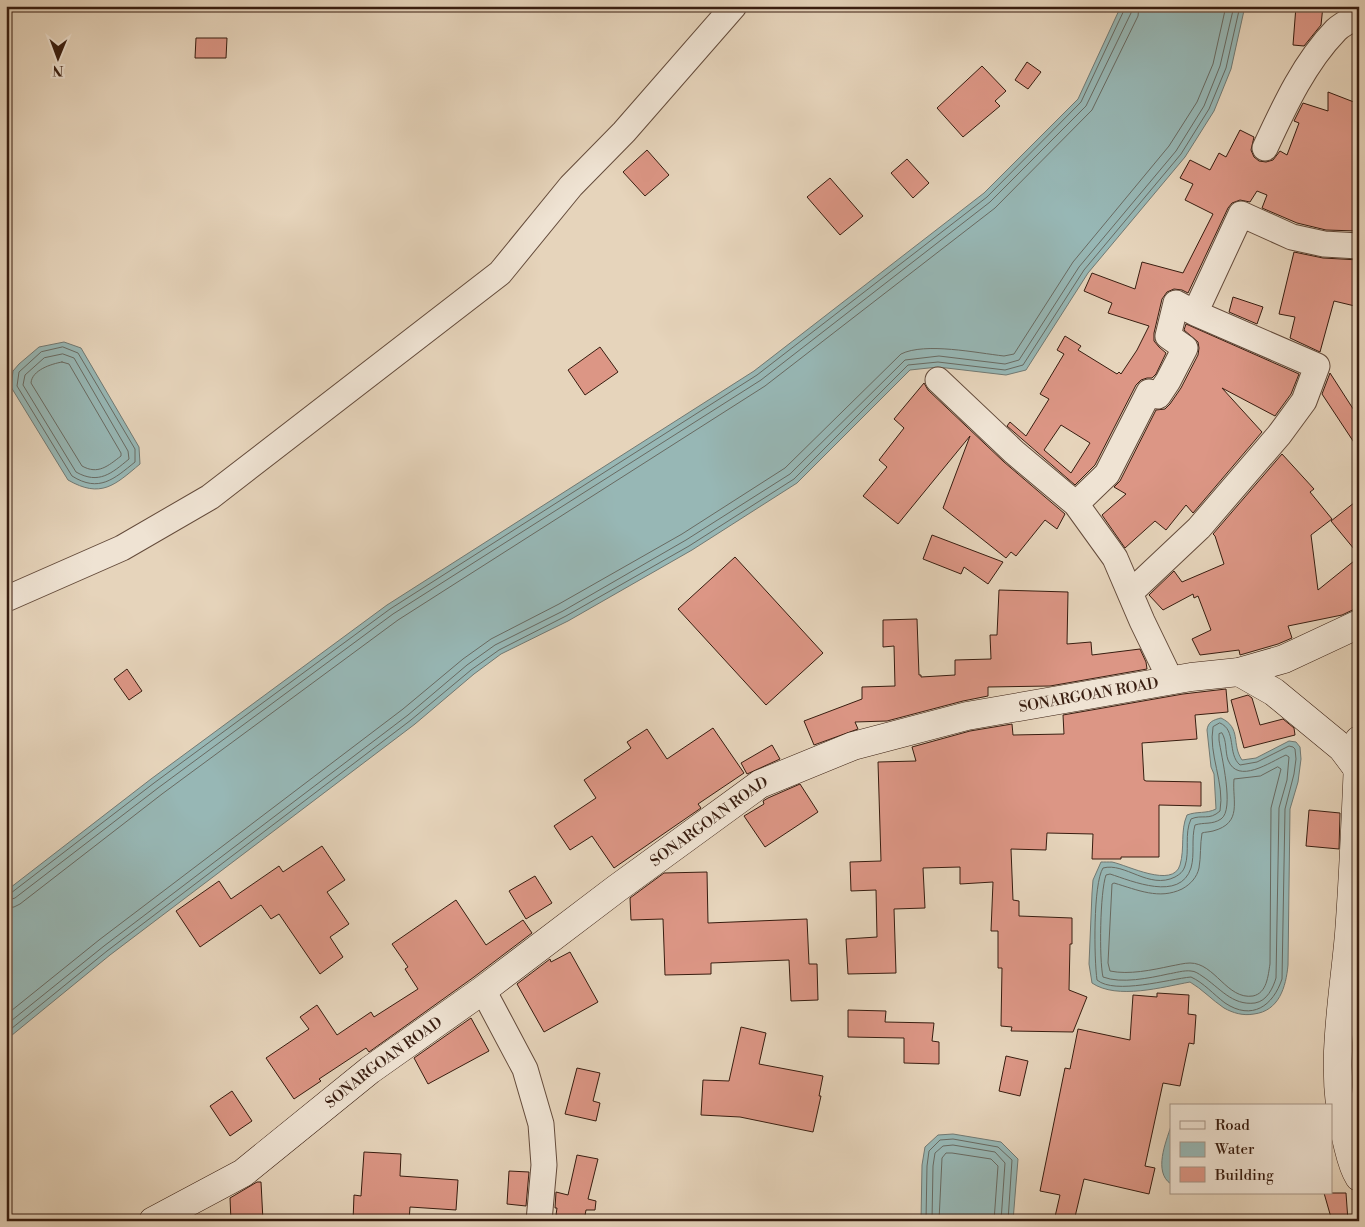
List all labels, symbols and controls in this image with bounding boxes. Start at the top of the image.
north arrow [32,32,82,82]
text: N [52,61,63,79]
street label: SONARGOAN ROAD [1017,673,1160,716]
street label: SONARGOAN ROAD [646,772,771,871]
street label: SONARGOAN ROAD [321,1012,446,1112]
legend [1170,1104,1332,1194]
text: Road [1215,1116,1250,1135]
text: Water [1214,1140,1255,1159]
text: Building [1214,1166,1274,1185]

